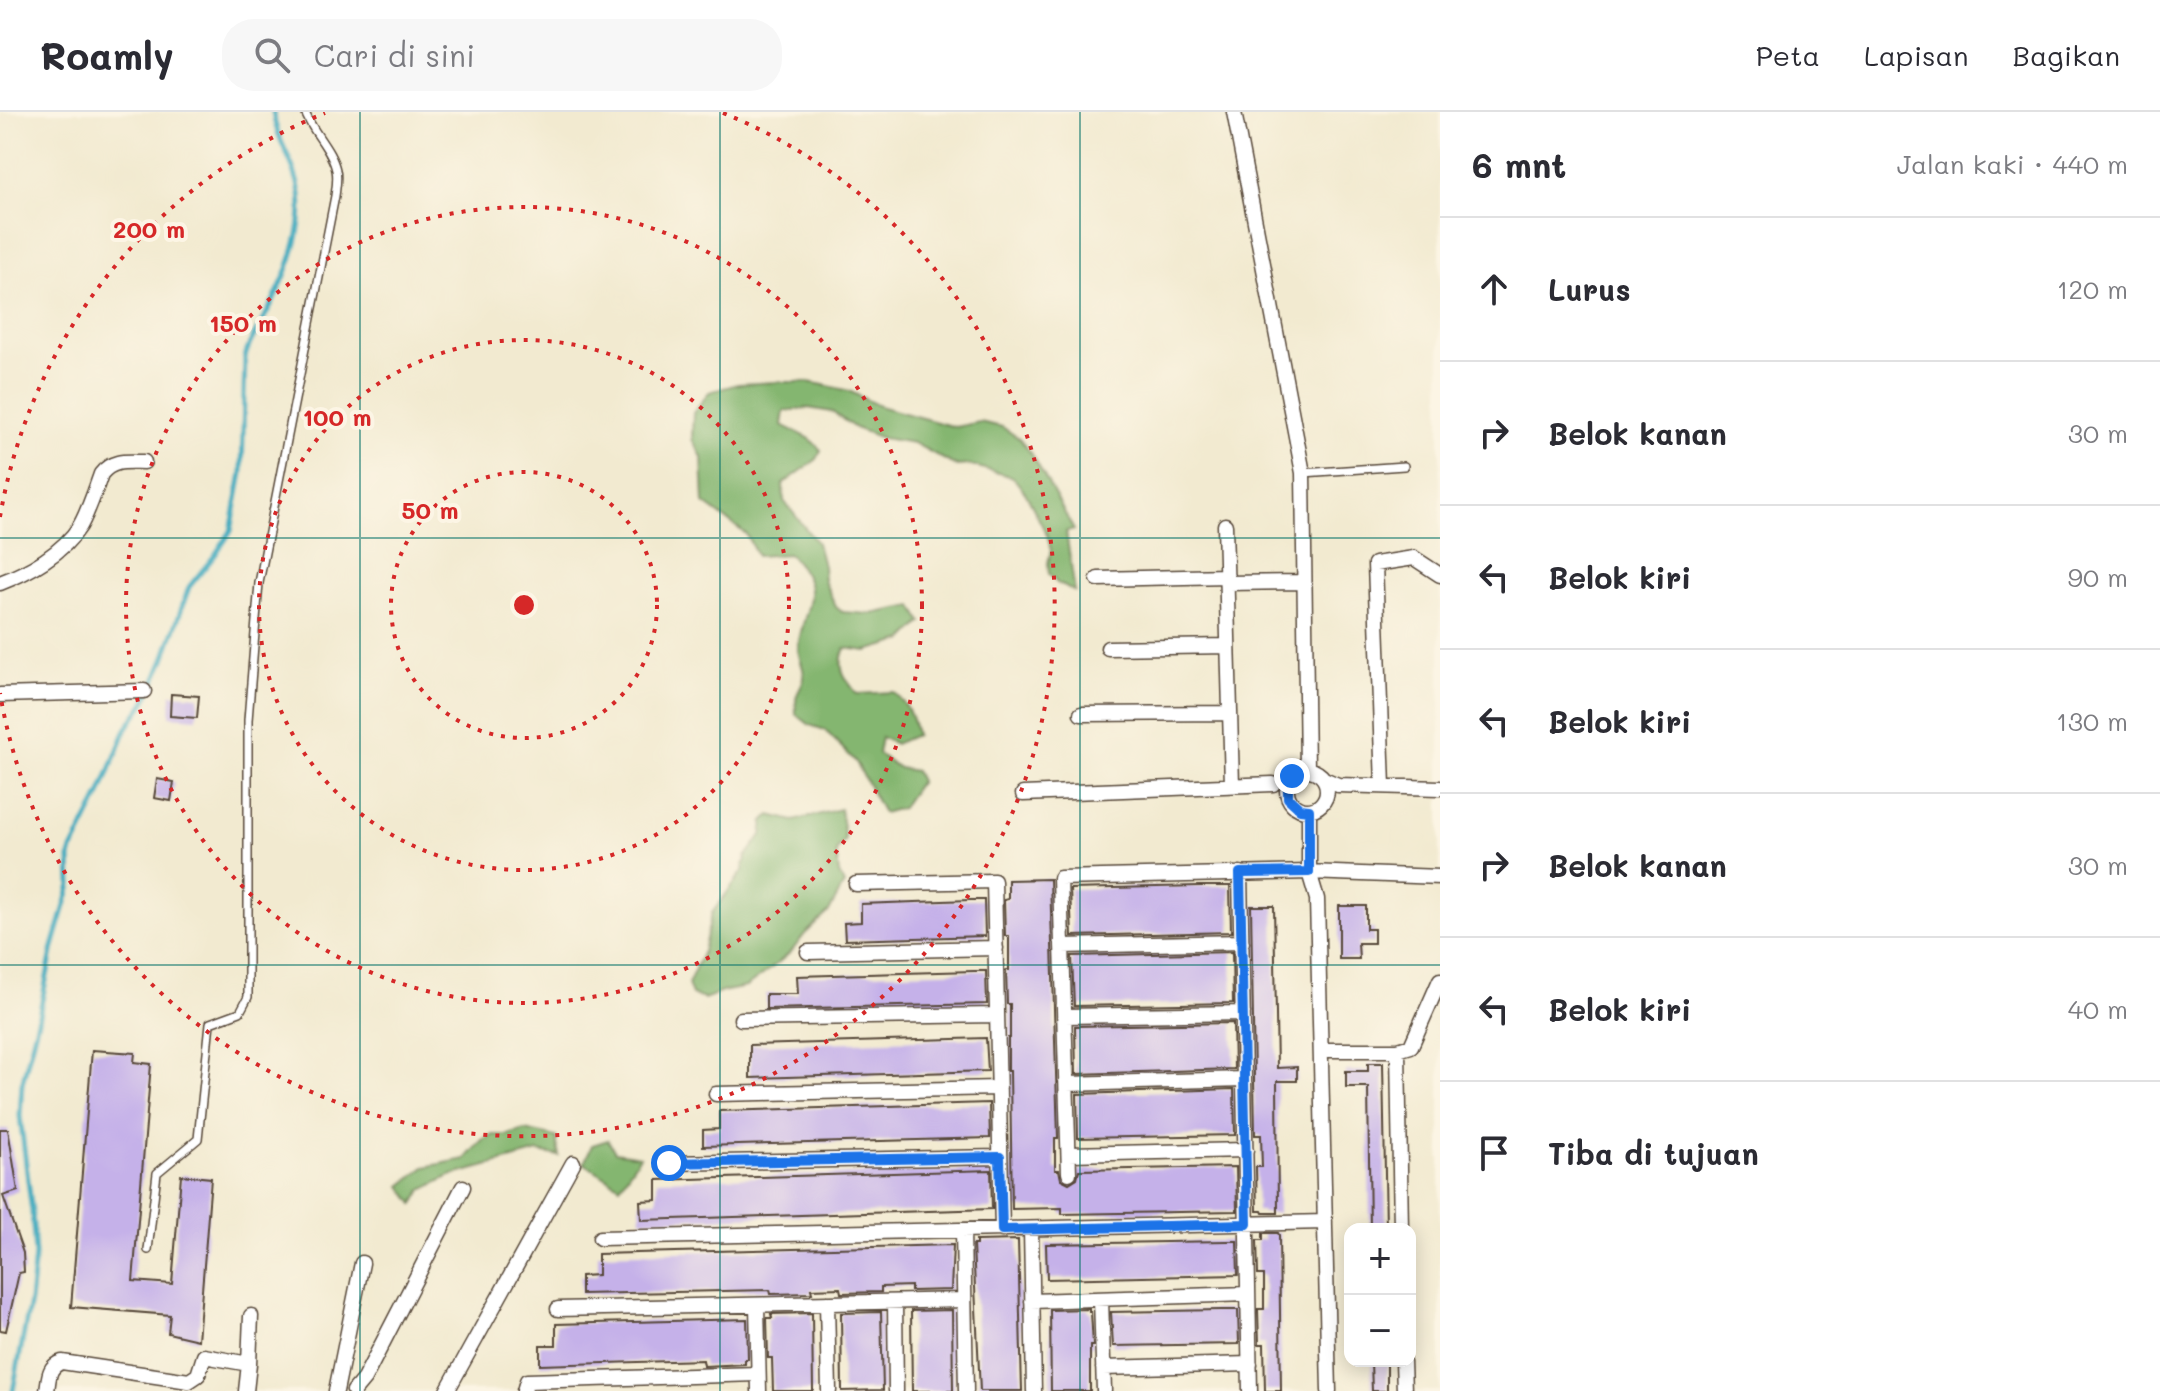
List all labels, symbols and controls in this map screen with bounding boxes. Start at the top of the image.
search box [222,19,782,91]
text: Roamly [40,30,174,80]
icon: search [250,33,294,77]
text: Cari di sini [314,35,475,75]
text: Peta [1756,37,1820,73]
text: Lapisan [1864,37,1969,73]
text: Bagikan [2013,37,2120,73]
text: 6 mnt [1472,142,1566,187]
text: Jalan kaki · 440 m [1897,147,2128,181]
text: 200 m [113,213,185,244]
icon: ahead [1472,267,1516,311]
text: Lurus [1548,269,1631,309]
text: 120 m [2057,272,2128,306]
text: 150 m [209,307,277,338]
text: 100 m [302,401,372,432]
icon: right [1472,411,1516,455]
text: Belok kanan [1548,413,1727,453]
text: 30 m [2068,416,2128,450]
text: 50 m [401,494,459,525]
icon: left [1472,555,1516,599]
text: Belok kiri [1548,557,1691,597]
text: 90 m [2068,560,2128,594]
centre of rings [510,591,538,619]
icon: left [1472,699,1516,743]
text: Belok kiri [1548,701,1691,741]
text: 130 m [2056,704,2128,738]
route end [1274,758,1310,794]
icon: right [1472,843,1516,887]
text: Belok kanan [1548,845,1727,885]
text: 30 m [2068,848,2128,882]
icon: left [1472,987,1516,1031]
text: Belok kiri [1548,989,1691,1029]
text: 40 m [2068,992,2128,1026]
icon: arrive [1472,1131,1516,1175]
text: Tiba di tujuan [1548,1133,1759,1173]
route start [651,1145,687,1181]
map controls [1344,1223,1416,1367]
button: + [1344,1223,1416,1295]
button: − [1344,1295,1416,1367]

